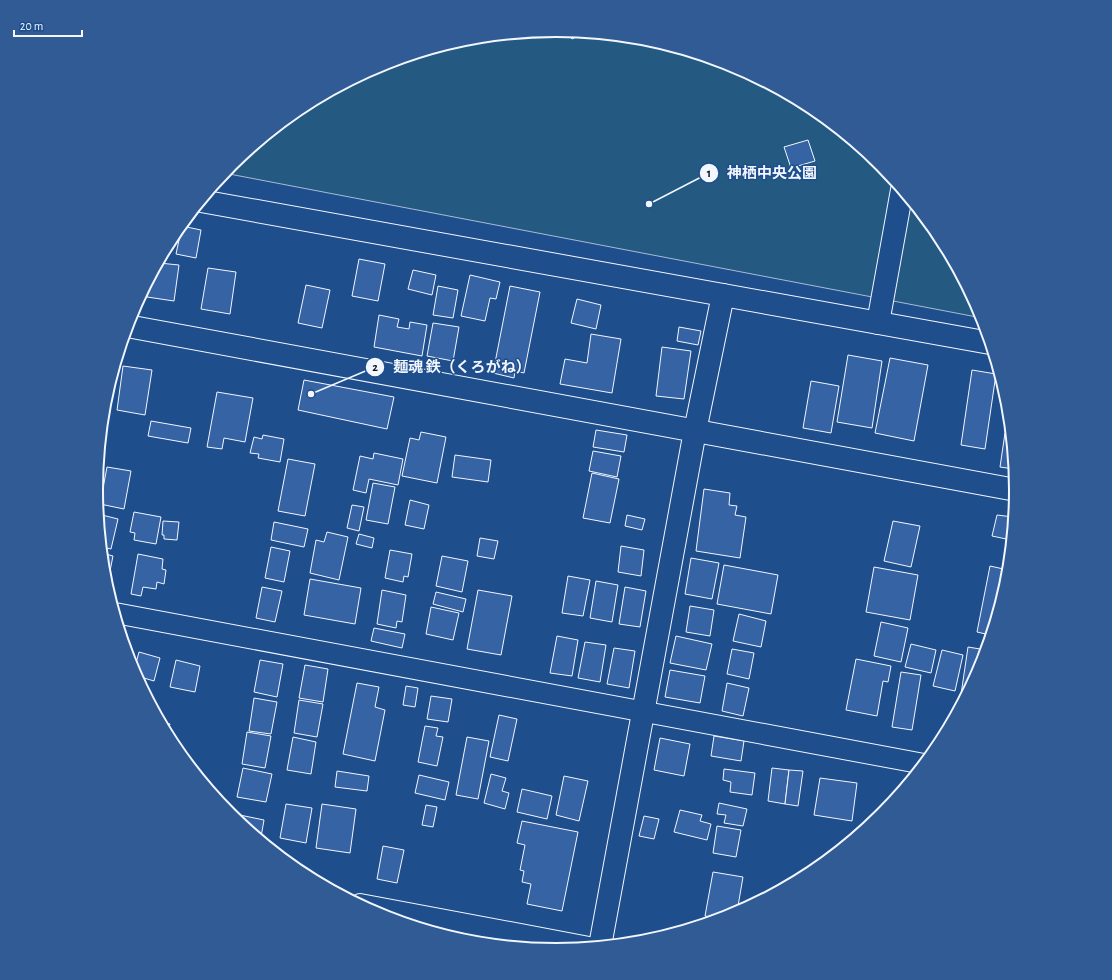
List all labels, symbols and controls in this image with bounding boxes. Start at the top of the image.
scale bar [14,12,82,38]
text: 20 m [20,20,43,32]
callout: 神栖中央公園 [699,159,825,186]
text: 神栖中央公園 [726,164,817,181]
text: 1 [707,167,711,179]
callout: 麺魂 鉄（くろがね） [365,353,538,380]
text: 麺魂 鉄（くろがね） [393,358,531,375]
text: 2 [372,361,378,373]

